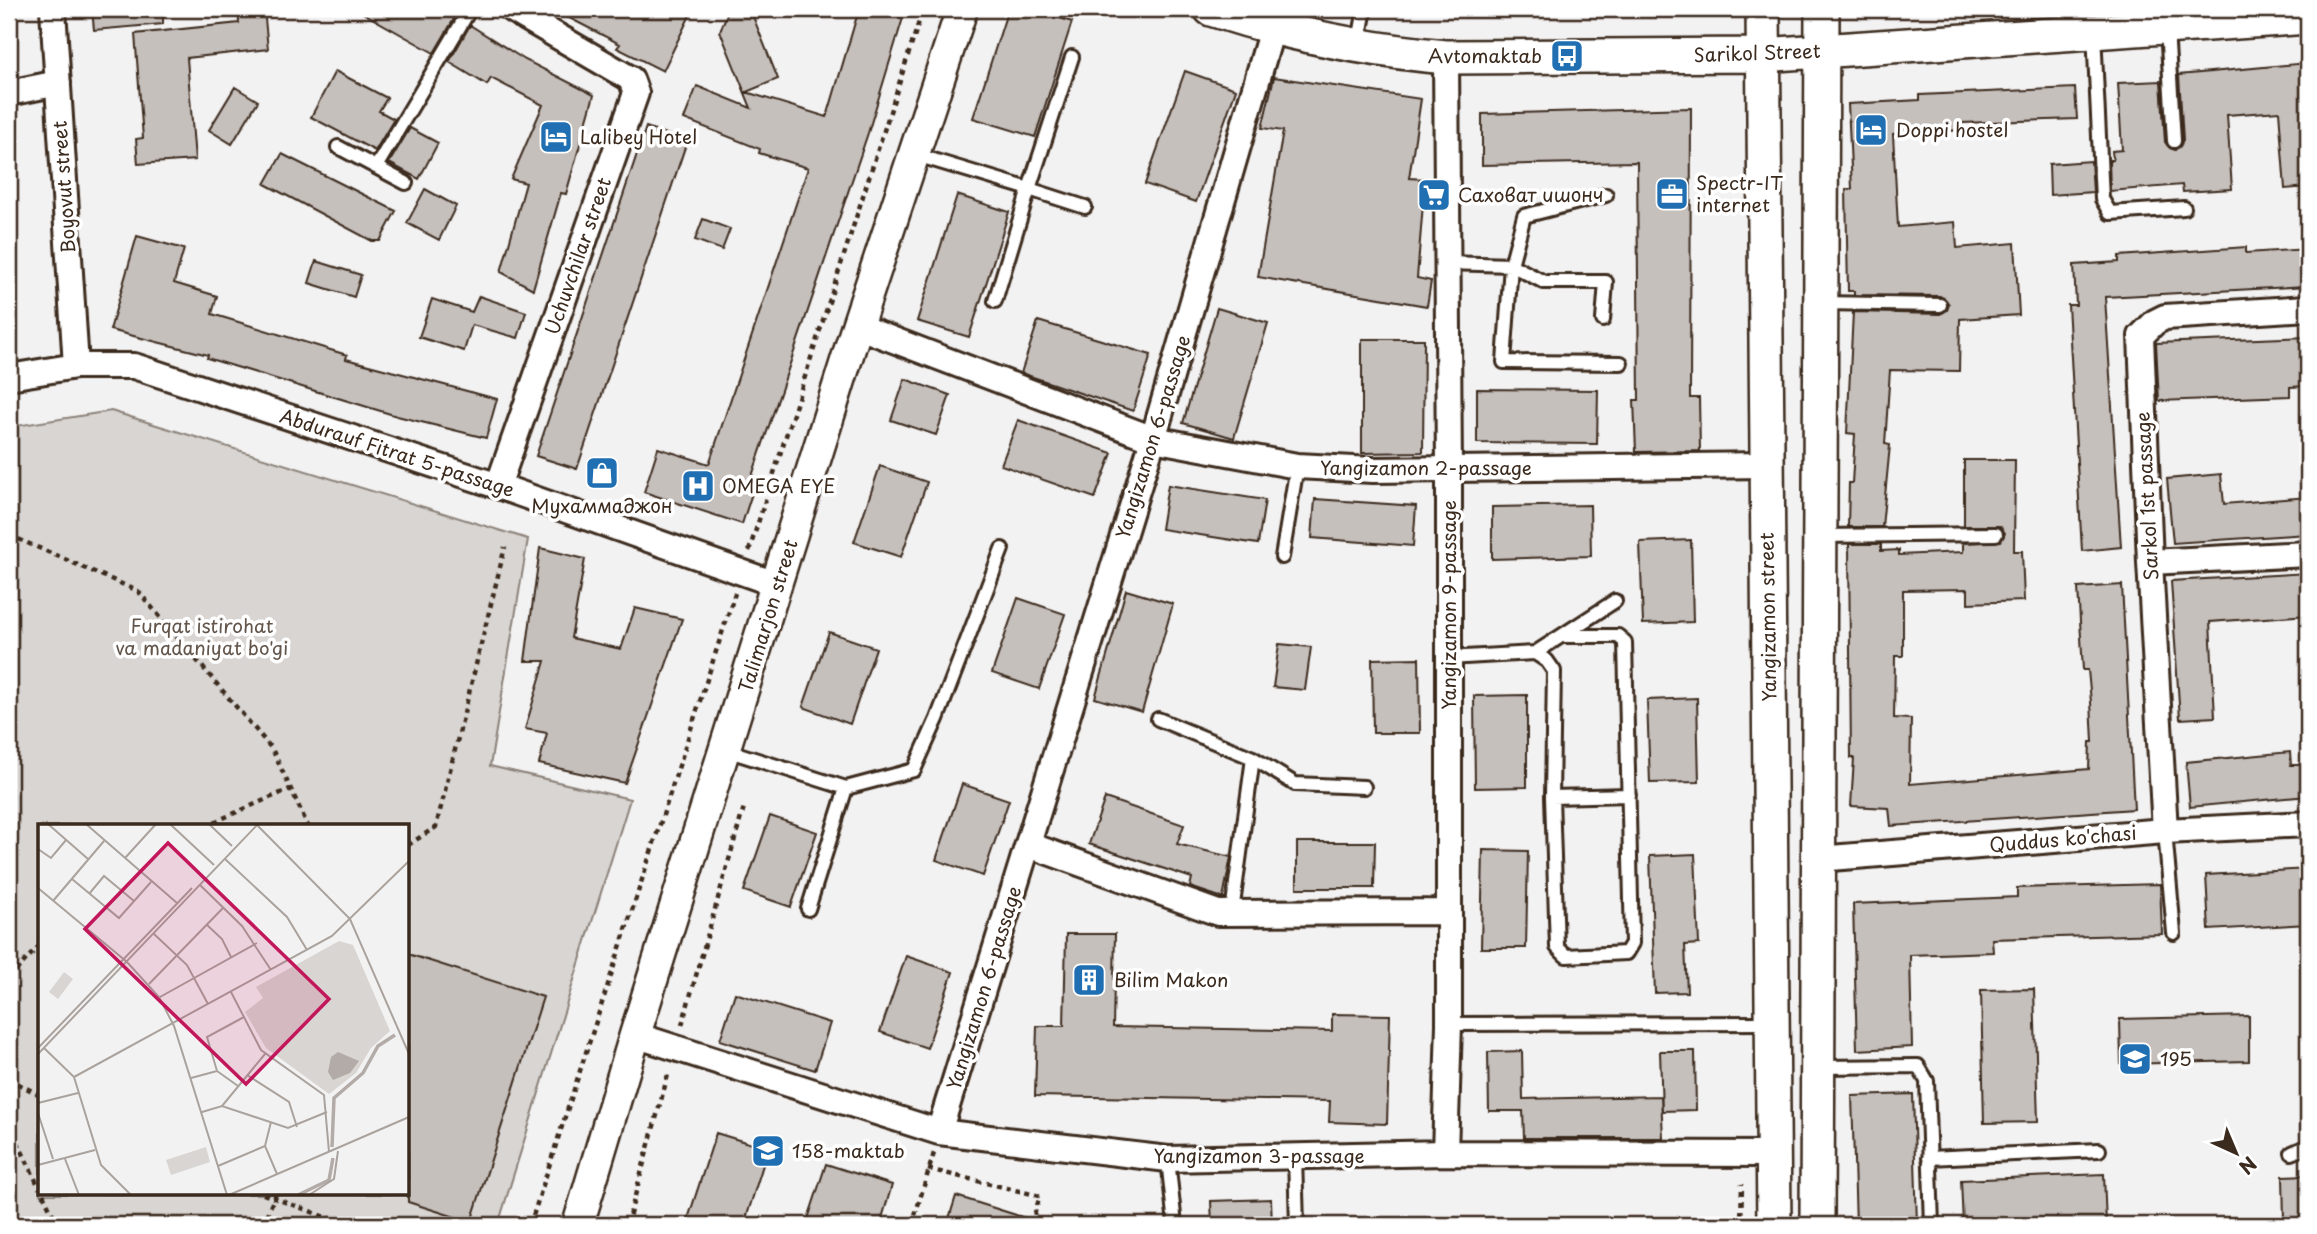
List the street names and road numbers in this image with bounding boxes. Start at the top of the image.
street label: Sarikol Street [1693,36,1821,68]
street label: Boyovut street [44,120,82,254]
street label: Uchuvchilar street [537,173,617,338]
street label: Yangizamon 6-passage [1108,331,1196,542]
street label: Abdurauf Fitrat 5-passage [277,401,518,503]
street label: Sarkol 1st passage [2128,411,2164,581]
street label: Yangizamon 2-passage [1320,453,1532,481]
street label: Yangizamon 9-passage [1434,500,1462,710]
street label: Yangizamon street [1752,532,1782,702]
street label: Talimarjon street [730,535,804,696]
street label: Quddus ko'chasi [1988,818,2138,858]
street label: Yangizamon 6-passage [939,882,1027,1093]
street label: Yangizamon 3-passage [1153,1141,1365,1169]

